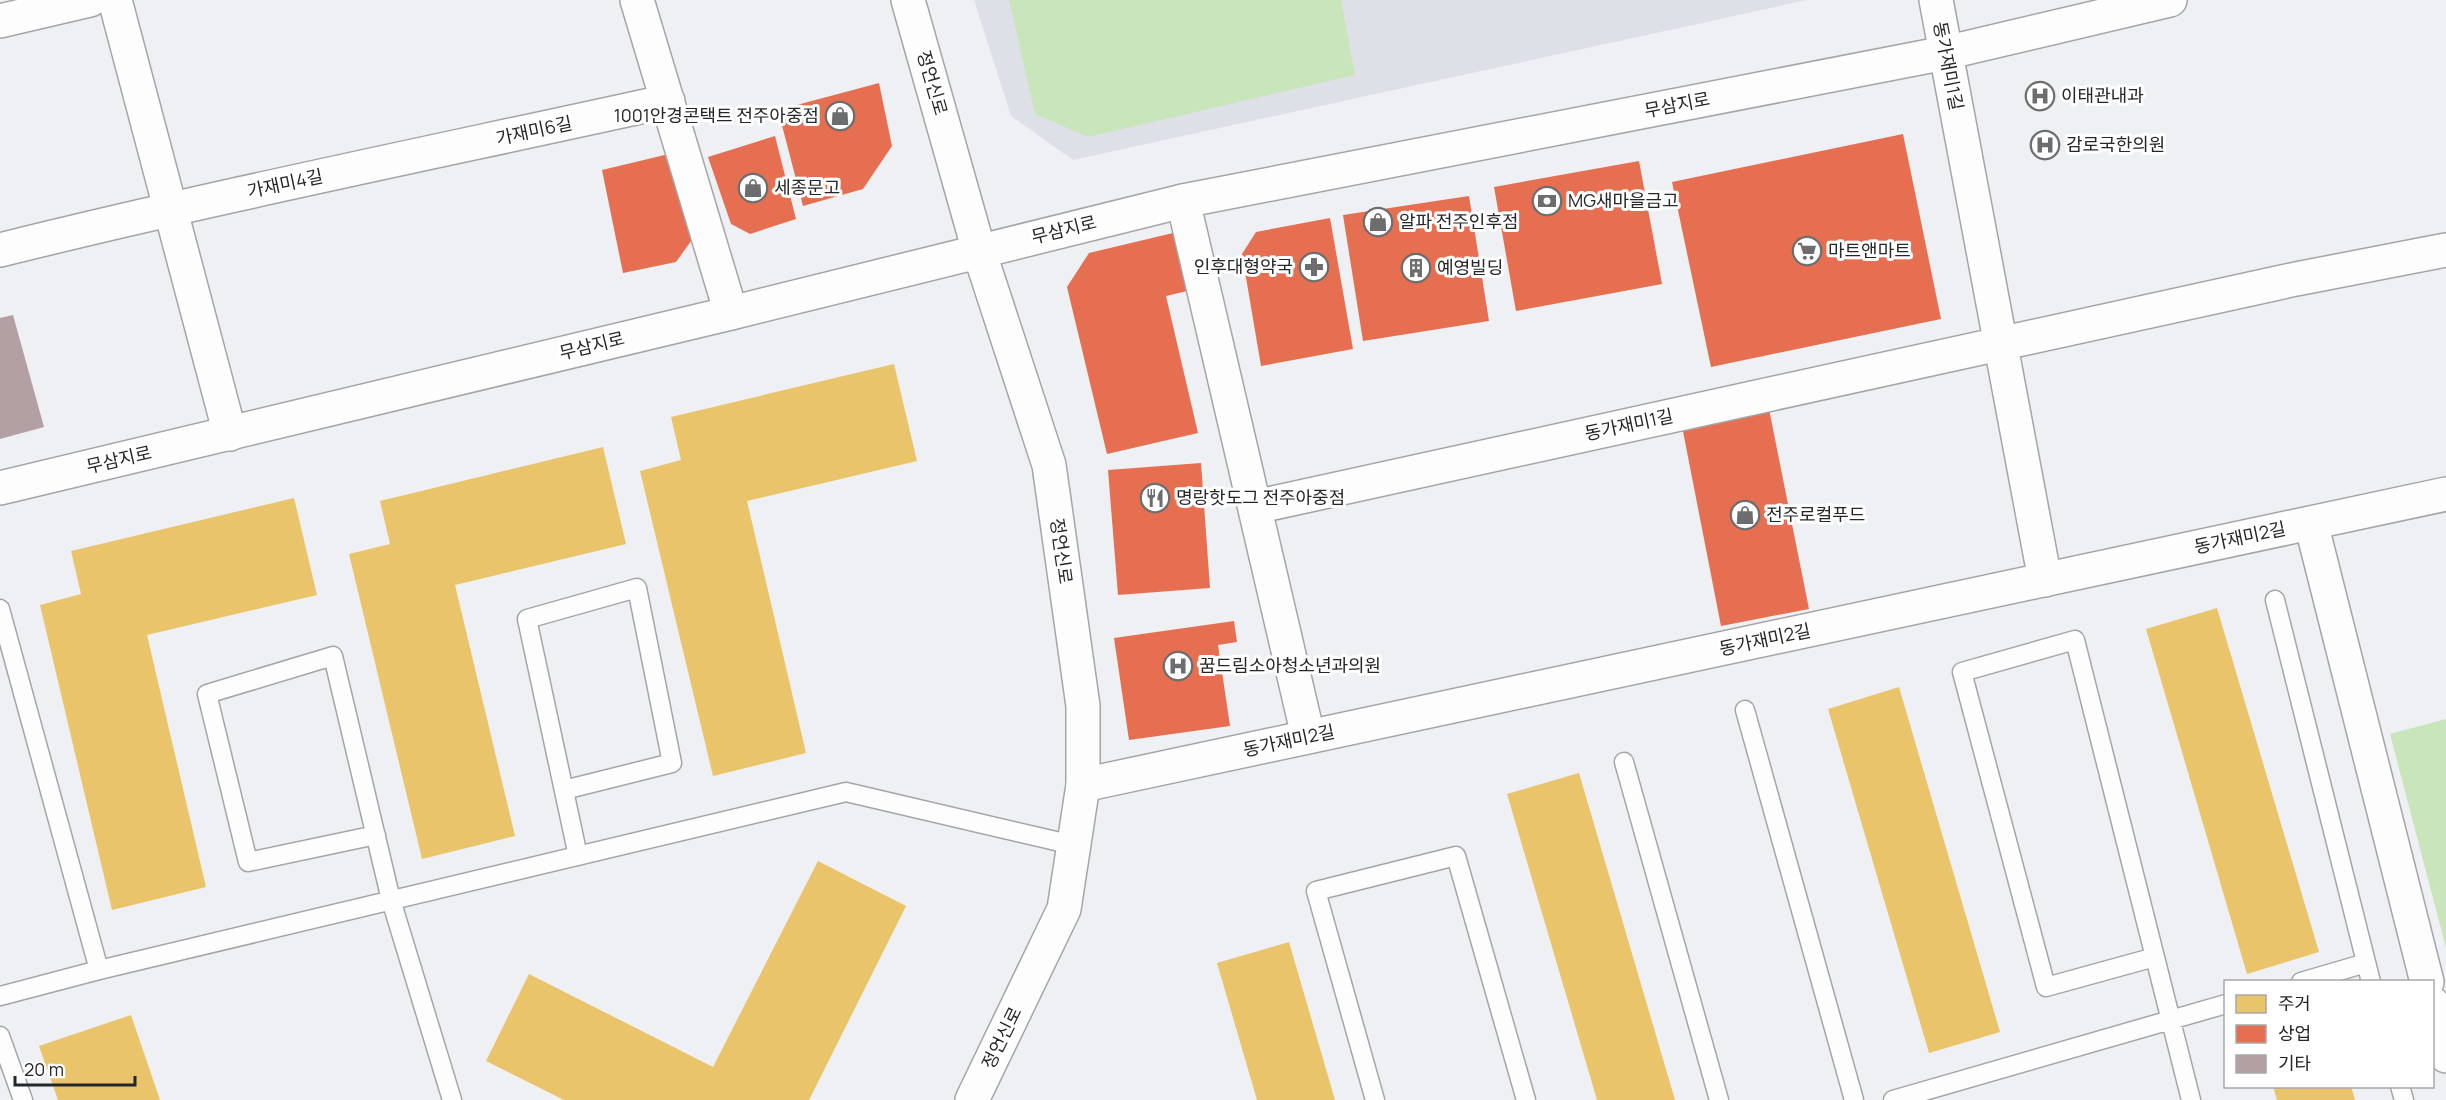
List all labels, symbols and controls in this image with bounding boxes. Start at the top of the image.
street label: 동가재미1길 [1929,19,1969,112]
street label: 정언신로 [912,48,954,118]
hospital icon: 이태관내과 [2024,80,2056,112]
place label: 이태관내과 [2061,83,2144,107]
street label: 무삼지로 [1642,86,1712,122]
shop icon: 1001안경콘택트 전주아중점 [824,100,856,132]
place label: 1001안경콘택트 전주아중점 [614,103,819,127]
street label: 가재미6길 [493,110,574,150]
hospital icon: 감로국한의원 [2029,129,2061,161]
place label: 감로국한의원 [2066,132,2165,156]
street label: 가재미4길 [245,163,325,203]
shop icon: 세종문고 [737,172,769,204]
place label: 세종문고 [774,175,840,199]
bank icon: MG새마을금고 [1531,185,1563,217]
place label: MG새마을금고 [1568,188,1679,212]
shop icon: 알파 전주인후점 [1362,206,1394,238]
street label: 무삼지로 [1029,209,1099,249]
place label: 알파 전주인후점 [1399,209,1519,233]
supermarket icon: 마트앤마트 [1791,235,1823,267]
place label: 마트앤마트 [1828,238,1911,262]
pharmacy icon: 인후대형약국 [1298,251,1330,283]
building icon: 예영빌딩 [1400,252,1432,284]
place label: 인후대형약국 [1194,254,1293,278]
place label: 예영빌딩 [1437,255,1503,279]
street label: 무삼지로 [557,325,627,365]
street label: 동가재미1길 [1582,403,1675,445]
street label: 무삼지로 [84,440,154,478]
restaurant icon: 명랑핫도그 전주아중점 [1139,482,1171,514]
place label: 명랑핫도그 전주아중점 [1176,485,1345,509]
shop icon: 전주로컬푸드 [1729,499,1761,531]
place label: 전주로컬푸드 [1766,502,1865,526]
street label: 정언신로 [1045,516,1078,585]
street label: 동가재미2길 [2192,516,2288,558]
street label: 동가재미2길 [1717,618,1813,660]
hospital icon: 꿈드림소아청소년과의원 [1162,650,1194,682]
place label: 꿈드림소아청소년과의원 [1199,653,1381,677]
street label: 동가재미2길 [1241,719,1337,761]
legend [2224,980,2434,1088]
text: 주거 [2278,991,2311,1015]
street label: 정언신로 [976,1003,1026,1073]
text: 상업 [2278,1021,2311,1045]
scale bar [15,1049,135,1087]
text: 기타 [2278,1051,2312,1075]
text: 20 m [24,1057,64,1081]

